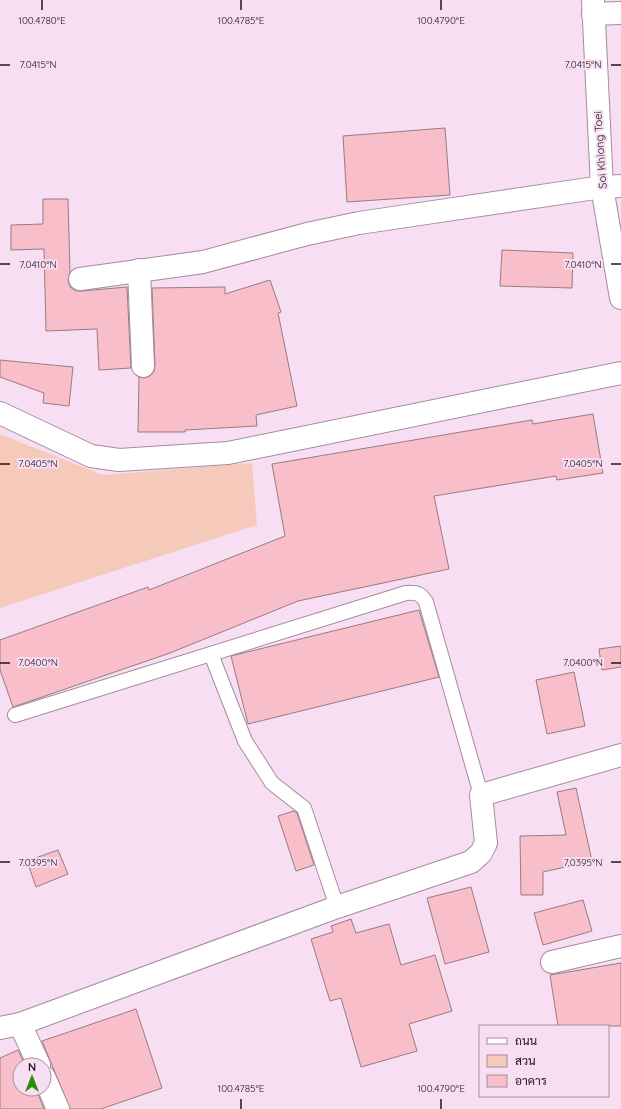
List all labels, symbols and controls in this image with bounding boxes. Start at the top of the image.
text: 100.4780°E [18,14,66,27]
text: 100.4785°E [217,14,265,27]
text: 100.4790°E [417,14,465,27]
text: 7.0415°N [19,58,57,71]
text: 7.0415°N [564,58,602,71]
street label: Soi Khlong Toei [590,111,610,189]
text: 7.0410°N [19,258,57,271]
text: 7.0410°N [564,258,602,271]
text: 7.0405°N [18,457,58,470]
text: 7.0405°N [563,457,603,470]
text: 7.0400°N [18,656,58,669]
text: 7.0400°N [563,656,603,669]
text: 7.0395°N [18,856,58,869]
text: 7.0395°N [563,856,603,869]
legend [479,1025,609,1097]
text: ถนน [515,1033,538,1048]
text: สวน [515,1053,536,1068]
north arrow [12,1057,52,1097]
text: N [28,1060,36,1074]
text: อาคาร [515,1073,547,1088]
text: 100.4785°E [217,1082,265,1095]
text: 100.4790°E [417,1082,465,1095]

